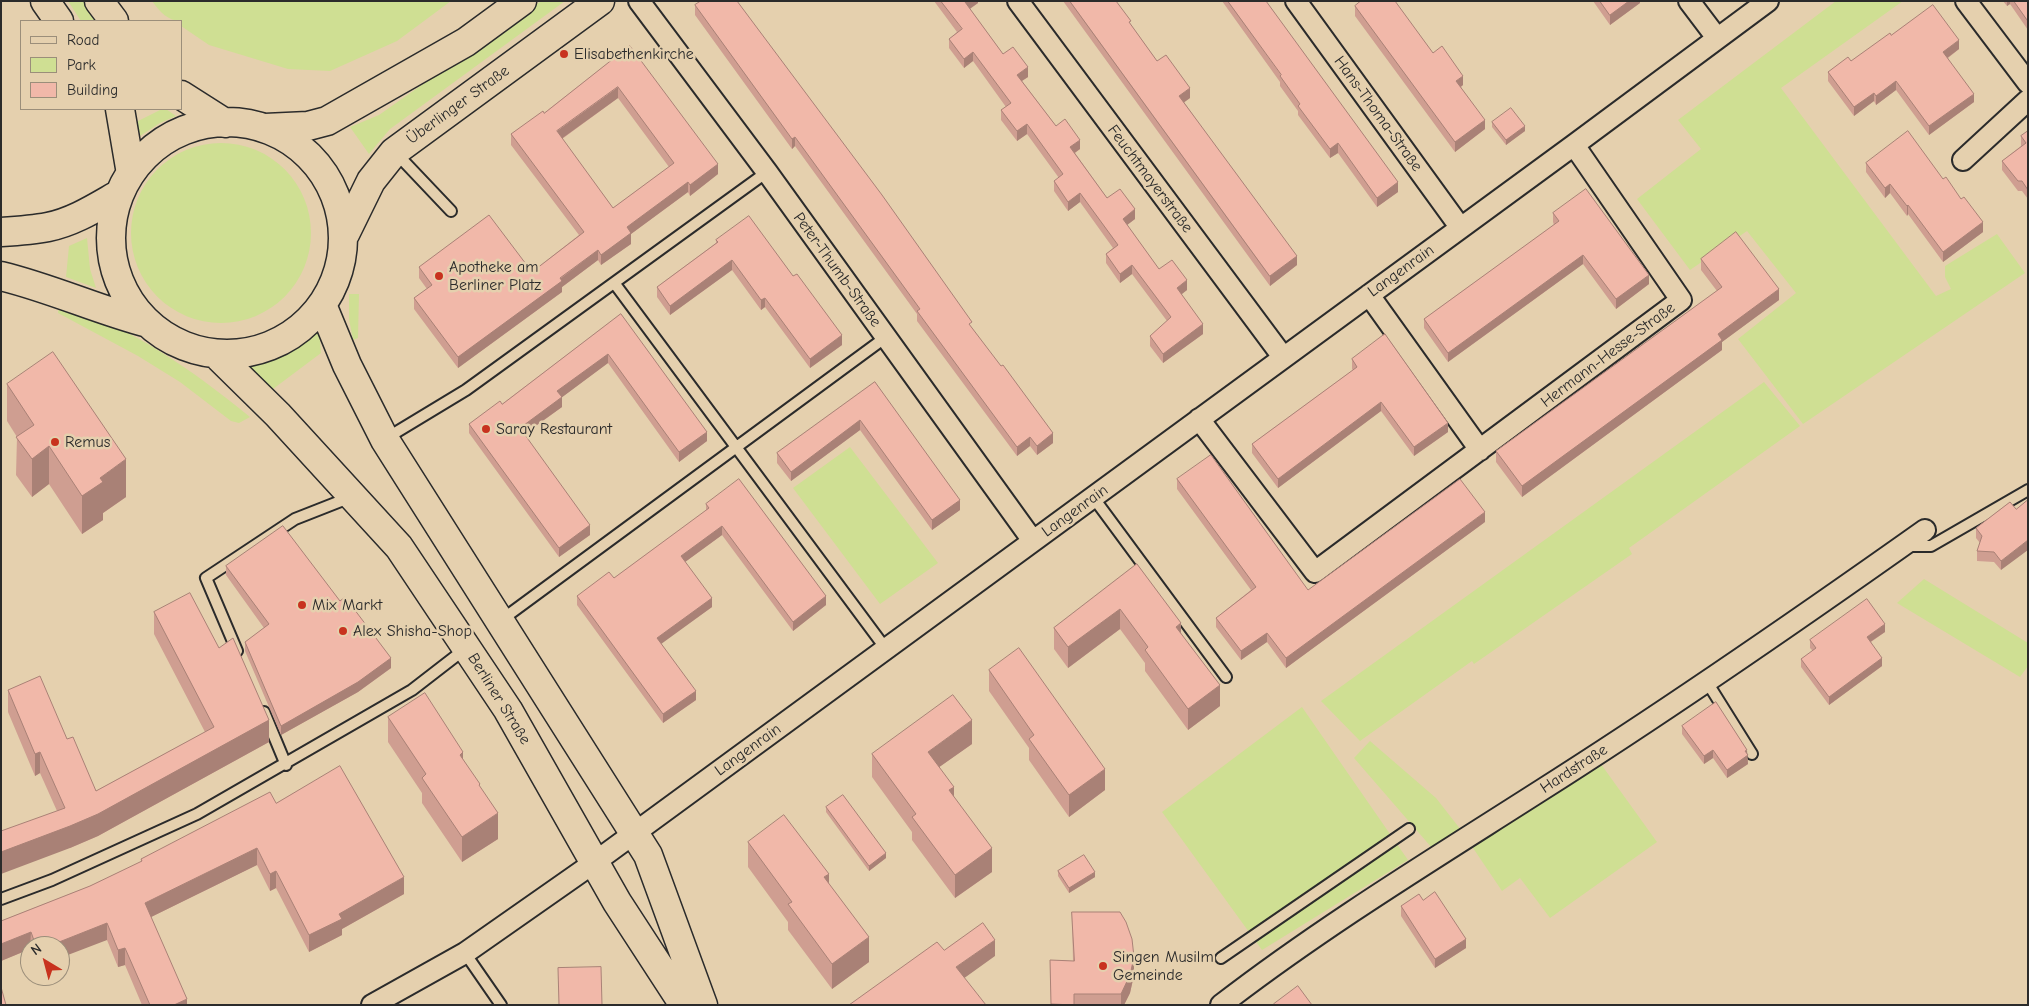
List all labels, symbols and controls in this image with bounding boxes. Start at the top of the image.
legend [20,20,182,110]
text: Road [67,31,99,49]
place label: Elisabethenkirche [574,44,694,64]
marker: Elisabethenkirche [558,48,570,60]
street label: Hans-Thoma-Straße [1330,52,1426,176]
text: Park [67,56,96,74]
street label: Überlinger Straße [403,61,513,149]
text: Building [67,81,118,99]
street label: Feuchtmayerstraße [1103,121,1197,237]
street label: Peter-Thumb-Straße [789,209,885,331]
street label: Langenrain [1364,241,1438,301]
place label: Apotheke am Berliner Platz [449,257,541,295]
marker: Apotheke am Berliner Platz [433,270,445,282]
street label: Hermann-Hesse-Straße [1537,298,1679,412]
place label: Saray Restaurant [496,419,612,439]
marker: Saray Restaurant [480,423,492,435]
place label: Remus [65,432,110,452]
marker: Remus [49,436,61,448]
street label: Langenrain [1038,481,1112,541]
place label: Mix Markt [312,595,382,615]
marker: Mix Markt [296,599,308,611]
place label: Alex Shisha-Shop [353,621,472,641]
marker: Alex Shisha-Shop [337,625,349,637]
street label: Berliner Straße [463,650,535,748]
street label: Langenrain [711,720,785,780]
street label: Hardstraße [1537,740,1611,798]
north arrow [20,936,70,986]
text: N [28,940,45,959]
place label: Singen Musilm Gemeinde [1113,947,1214,985]
marker: Singen Musilm Gemeinde [1097,960,1109,972]

